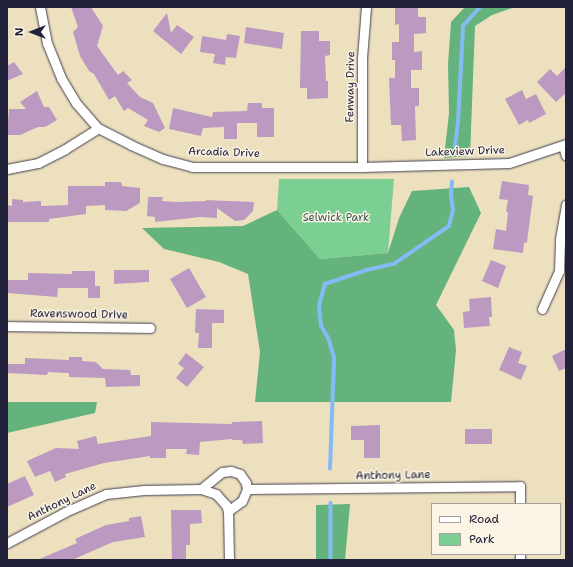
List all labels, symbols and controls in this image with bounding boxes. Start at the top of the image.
north arrow [12,12,52,52]
text: N [12,28,27,36]
street label: Fenway Drive [344,51,358,123]
street label: Lakeview Drive [425,144,505,160]
street label: Arcadia Drive [188,145,260,161]
park label: Selwick Park [303,211,369,225]
street label: Ravenswood Drive [30,308,128,322]
street label: Anthony Lane [355,469,431,483]
street label: Anthony Lane [25,480,99,524]
legend [431,503,561,555]
text: Road [469,511,499,527]
text: Park [469,531,495,547]

